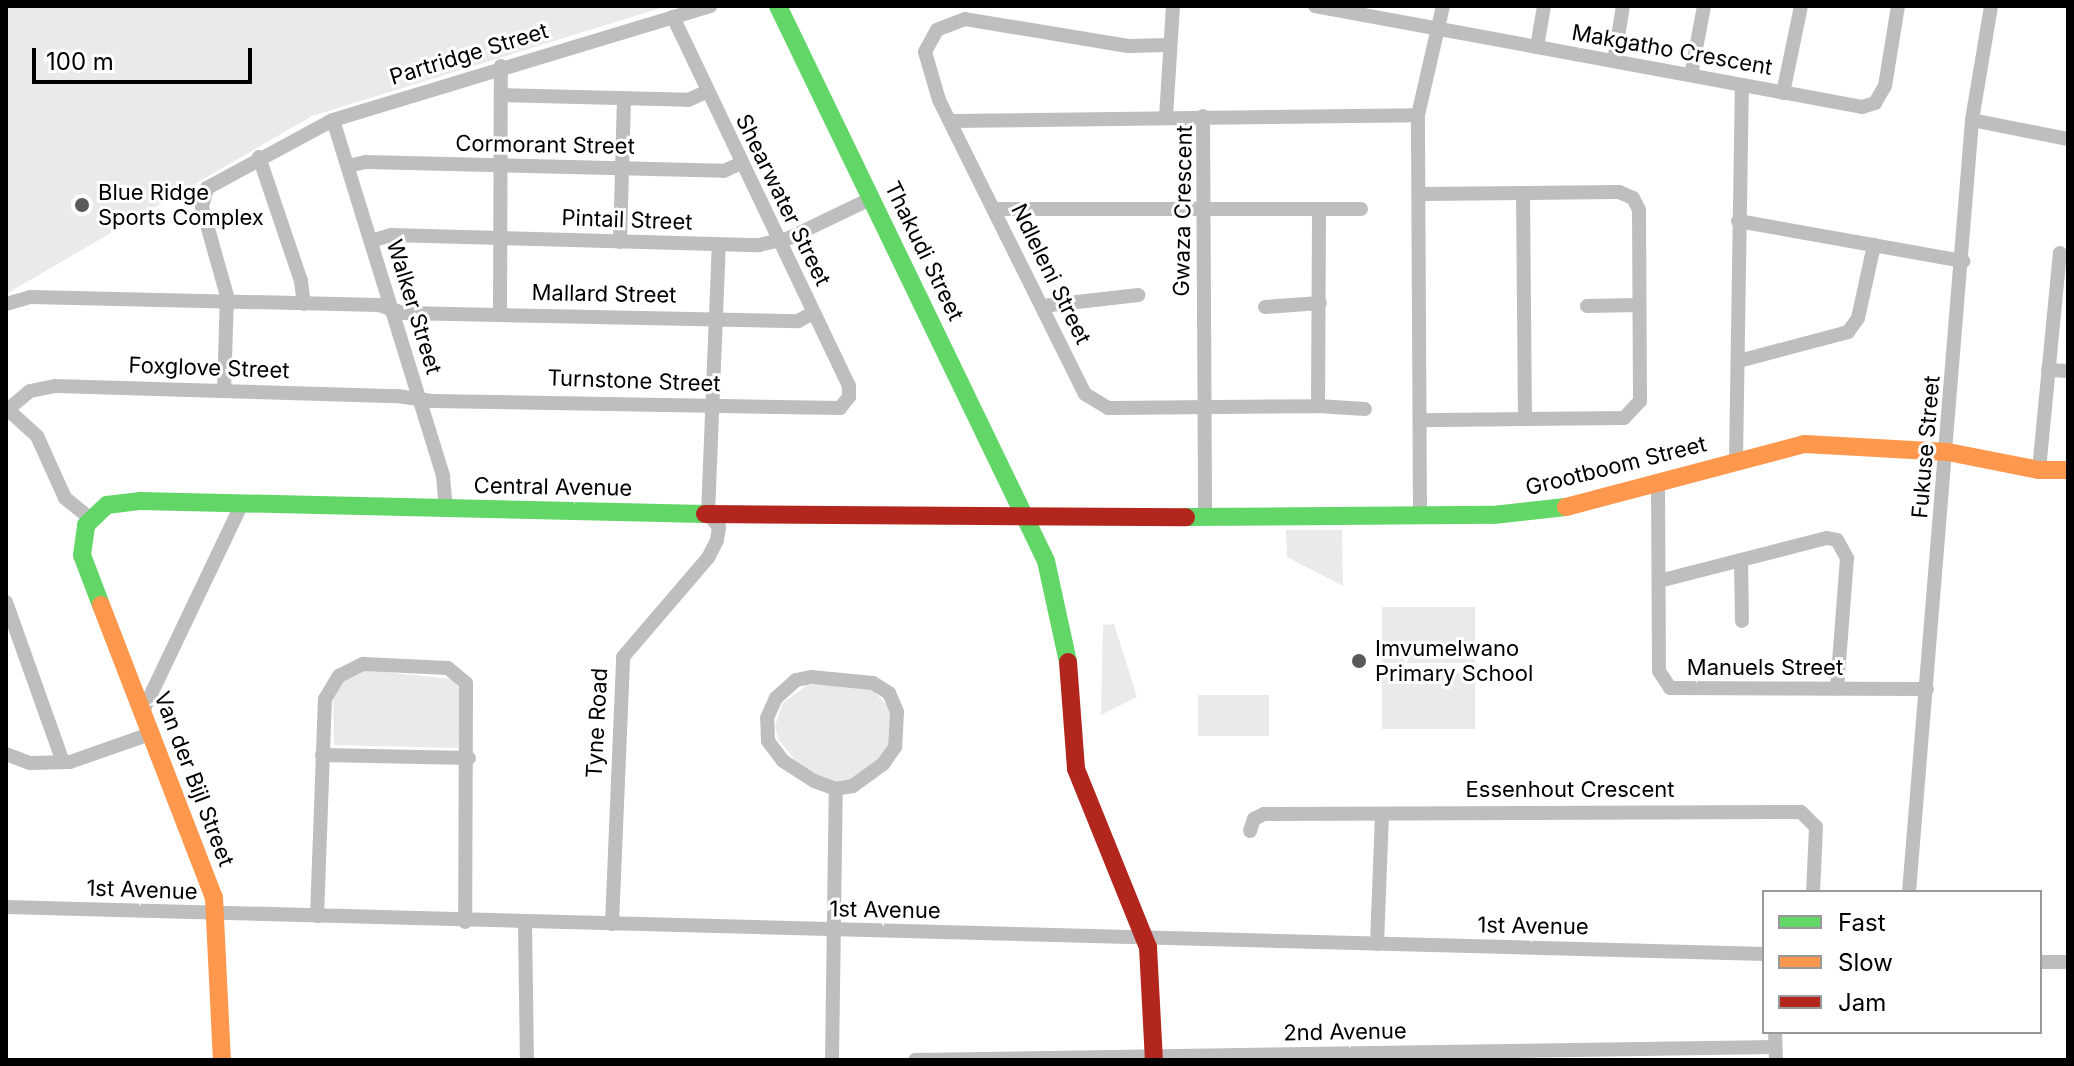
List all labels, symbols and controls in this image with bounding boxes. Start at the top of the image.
street label: Partridge Street [387,17,551,91]
street label: Makgatho Crescent [1570,19,1774,81]
scale bar [36,32,256,82]
text: 100 m [46,47,114,76]
street label: Shearwater Street [730,110,836,290]
street label: Gwaza Crescent [1168,125,1198,297]
street label: Cormorant Street [455,130,635,160]
street label: Thakudi Street [879,177,969,325]
place label: Blue Ridge Sports Complex [98,179,264,230]
marker: Blue Ridge Sports Complex [73,196,91,214]
street label: Ndleleni Street [1006,199,1096,349]
street label: Pintail Street [561,205,693,235]
street label: Walker Street [381,237,447,377]
street label: Mallard Street [531,280,677,308]
street label: Foxglove Street [128,352,290,384]
street label: Turnstone Street [547,365,721,397]
street label: Fukuse Street [1907,375,1945,519]
street label: Grootboom Street [1523,431,1709,501]
street label: Central Avenue [474,472,632,502]
place label: Imvumelwano Primary School [1375,635,1533,686]
marker: Imvumelwano Primary School [1350,652,1368,670]
street label: Manuels Street [1687,655,1843,681]
street label: Tyne Road [581,667,613,779]
street label: Van der Bijl Street [149,688,239,870]
street label: Essenhout Crescent [1466,777,1674,803]
street label: 1st Avenue [86,875,198,905]
legend [1762,890,2042,1034]
street label: 1st Avenue [829,896,941,924]
text: Fast [1838,908,1886,937]
street label: 1st Avenue [1477,912,1589,940]
text: Slow [1838,948,1893,977]
text: Jam [1838,988,1886,1017]
street label: 2nd Avenue [1283,1018,1407,1046]

